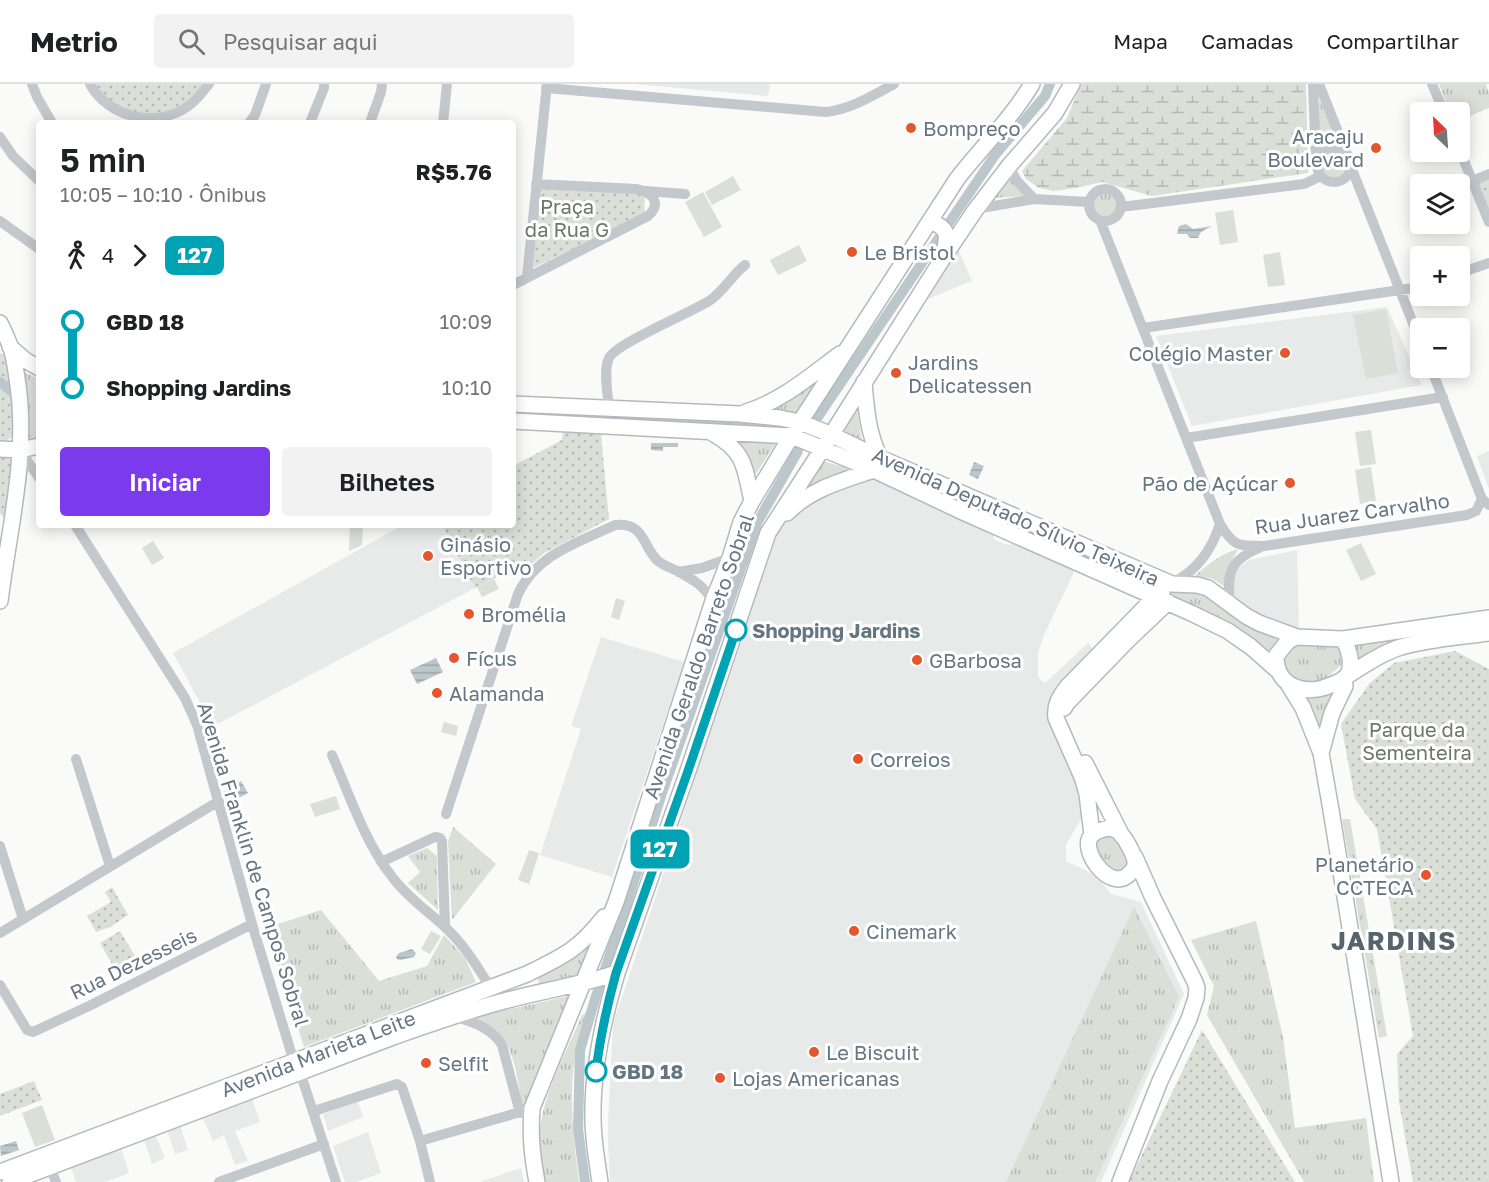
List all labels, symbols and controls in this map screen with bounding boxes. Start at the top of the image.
search box [154,14,574,68]
text: Metrio [30,25,118,58]
icon: search [175,25,208,58]
text: Pesquisar aqui [223,28,378,55]
text: Mapa [1113,28,1168,54]
text: Camadas [1201,28,1293,54]
text: Compartilhar [1326,28,1459,54]
north arrow [1410,102,1470,162]
map controls [1410,102,1470,378]
place label: Bompreço [923,116,1021,140]
marker: Bompreço [904,121,918,135]
place label: Aracaju Boulevard [1267,124,1364,171]
text: 5 min [60,140,146,179]
marker: Aracaju Boulevard [1369,141,1383,155]
text: R$5.76 [416,158,492,185]
button: layers [1410,174,1470,234]
text: 10:05 – 10:10 · Ônibus [60,182,266,206]
park label: Praça da Rua G [525,194,609,241]
icon: walk [60,239,93,272]
icon: forward [123,239,156,272]
place label: Le Bristol [864,240,955,264]
text: 127 [177,242,212,268]
text: 4 [102,243,114,267]
marker: Le Bristol [845,245,859,259]
button: + [1410,246,1470,306]
text: GBD 18 [106,308,184,335]
text: 10:09 [439,309,492,333]
button: − [1410,318,1470,378]
place label: Colégio Master [1128,341,1273,365]
marker: Colégio Master [1278,346,1292,360]
place label: Jardins Delicatessen [908,350,1032,397]
marker: Jardins Delicatessen [889,366,903,380]
text: Shopping Jardins [106,374,291,401]
text: 10:10 [442,375,492,399]
street label: Avenida Deputado Sílvio Teixeira [869,442,1163,590]
button: Iniciar [60,447,270,516]
button: Bilhetes [282,447,492,516]
place label: Pão de Açúcar [1142,471,1278,495]
marker: Pão de Açúcar [1283,476,1297,490]
street label: Rua Juarez Carvalho [1253,487,1451,539]
street label: Avenida Geraldo Barreto Sobral [638,510,758,802]
place label: Ginásio Esportivo [440,532,531,579]
marker: Ginásio Esportivo [421,549,435,563]
place label: Bromélia [481,602,566,626]
marker: Bromélia [462,607,476,621]
place label: Shopping Jardins [752,618,921,642]
marker: Shopping Jardins [725,619,747,641]
place label: Fícus [466,646,517,670]
place label: GBarbosa [929,648,1022,672]
marker: Fícus [447,651,461,665]
marker: GBarbosa [910,653,924,667]
place label: Alamanda [449,681,545,705]
marker: Alamanda [430,686,444,700]
street label: Avenida Franklin de Campos Sobral [193,699,315,1029]
park label: Parque da Sementeira [1362,717,1472,764]
place label: Correios [870,747,951,771]
marker: Correios [851,752,865,766]
line badge: 127 [626,830,694,868]
text: 127 [642,836,678,862]
place label: Planetário CCTECA [1315,852,1414,899]
marker: Planetário CCTECA [1419,868,1433,882]
place label: Cinemark [866,919,957,943]
street label: Rua Dezesseis [66,922,200,1004]
marker: Cinemark [847,924,861,938]
district label: JARDINS [1331,925,1457,956]
street label: Avenida Marieta Leite [217,1005,419,1101]
place label: Le Biscuit [826,1040,920,1064]
marker: Le Biscuit [807,1045,821,1059]
place label: Selfit [438,1051,489,1075]
marker: Selfit [419,1056,433,1070]
place label: GBD 18 [612,1059,683,1083]
marker: GBD 18 [585,1060,607,1082]
place label: Lojas Americanas [732,1066,900,1090]
marker: Lojas Americanas [713,1071,727,1085]

